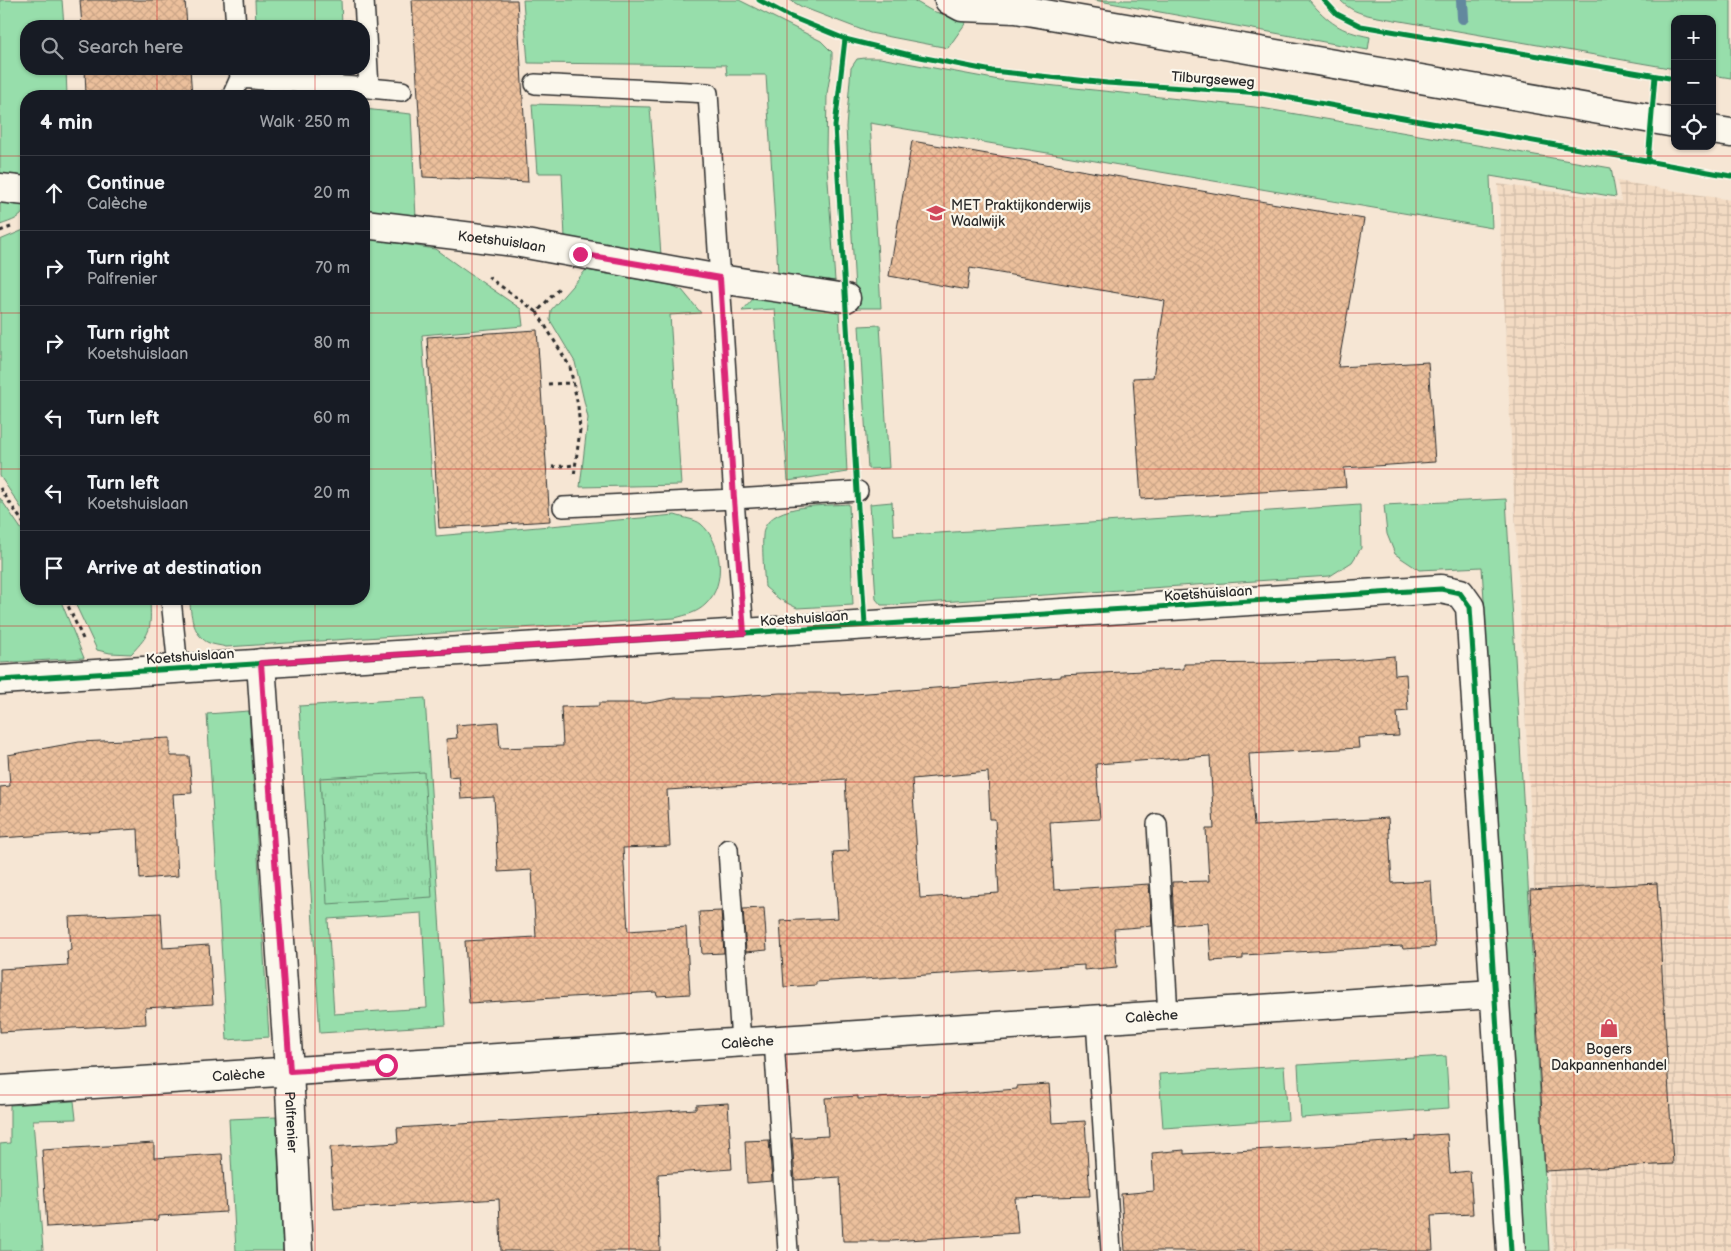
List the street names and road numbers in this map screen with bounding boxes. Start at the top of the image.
street label: Tilburgseweg [1171,68,1255,91]
street label: Koetshuislaan [457,227,547,256]
street label: Koetshuislaan [1163,582,1253,605]
street label: Koetshuislaan [759,607,849,630]
street label: Koetshuislaan [145,645,235,668]
street label: Calèche [1125,1006,1179,1027]
street label: Calèche [721,1032,774,1053]
street label: Calèche [212,1065,265,1085]
street label: Palfrenier [281,1091,301,1154]

